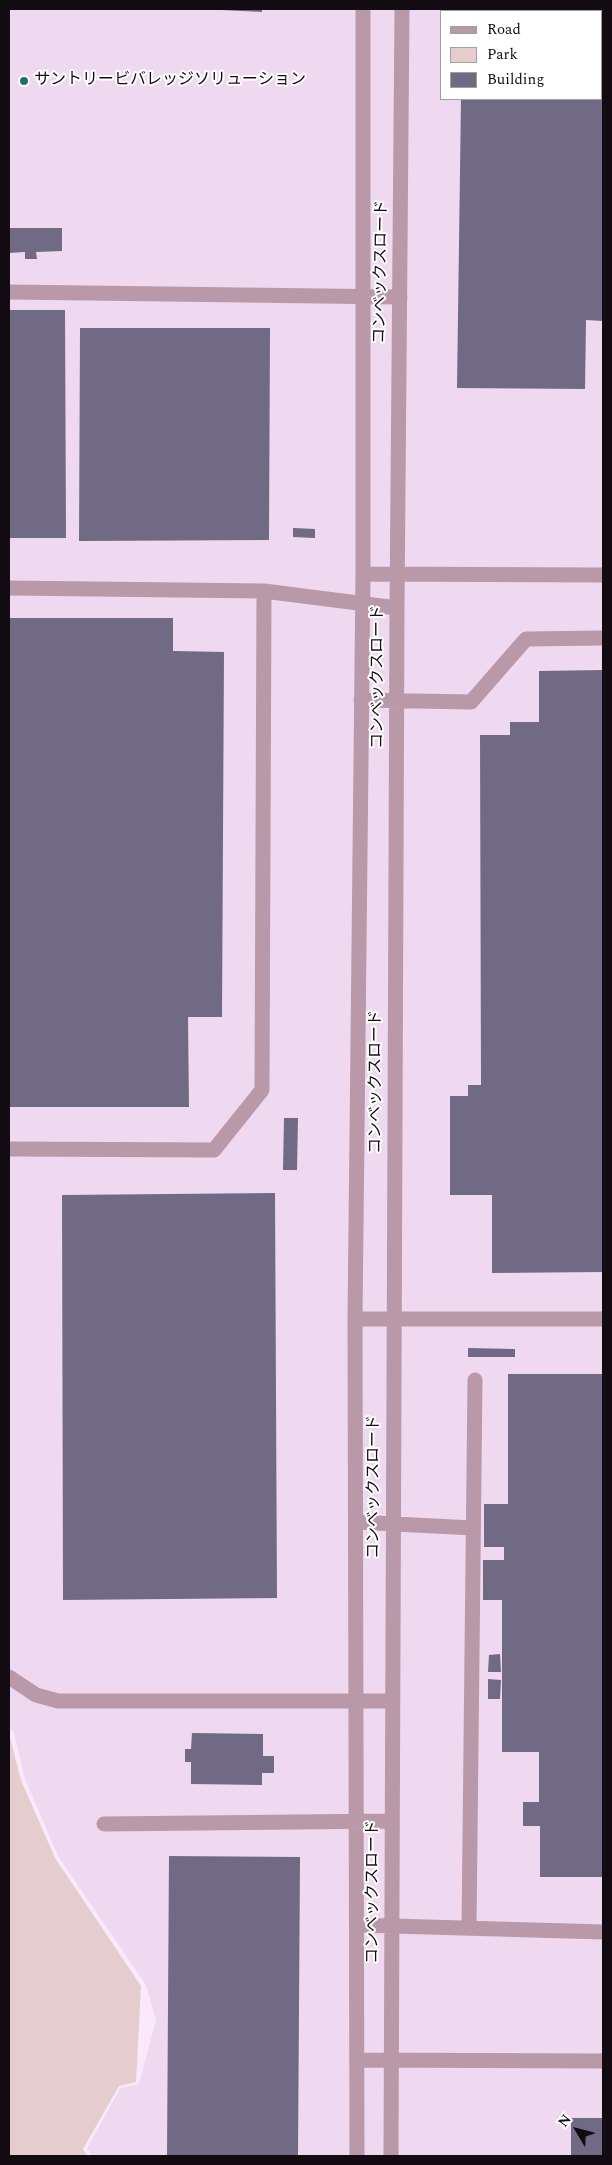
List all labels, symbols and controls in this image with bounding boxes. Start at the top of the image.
legend [440,10,602,100]
text: Road [487,18,521,41]
text: Park [487,43,518,66]
text: Building [487,68,544,91]
place label: サントリービバレッジソリューション [34,71,306,91]
marker: サントリービバレッジソリューション [18,75,30,87]
street label: コンベックスロード [371,200,393,344]
street label: コンベックスロード [369,605,389,749]
street label: コンベックスロード [367,1010,387,1154]
street label: コンベックスロード [365,1415,385,1559]
street label: コンベックスロード [364,1820,384,1964]
north arrow [552,2105,602,2155]
text: N [553,2110,576,2132]

